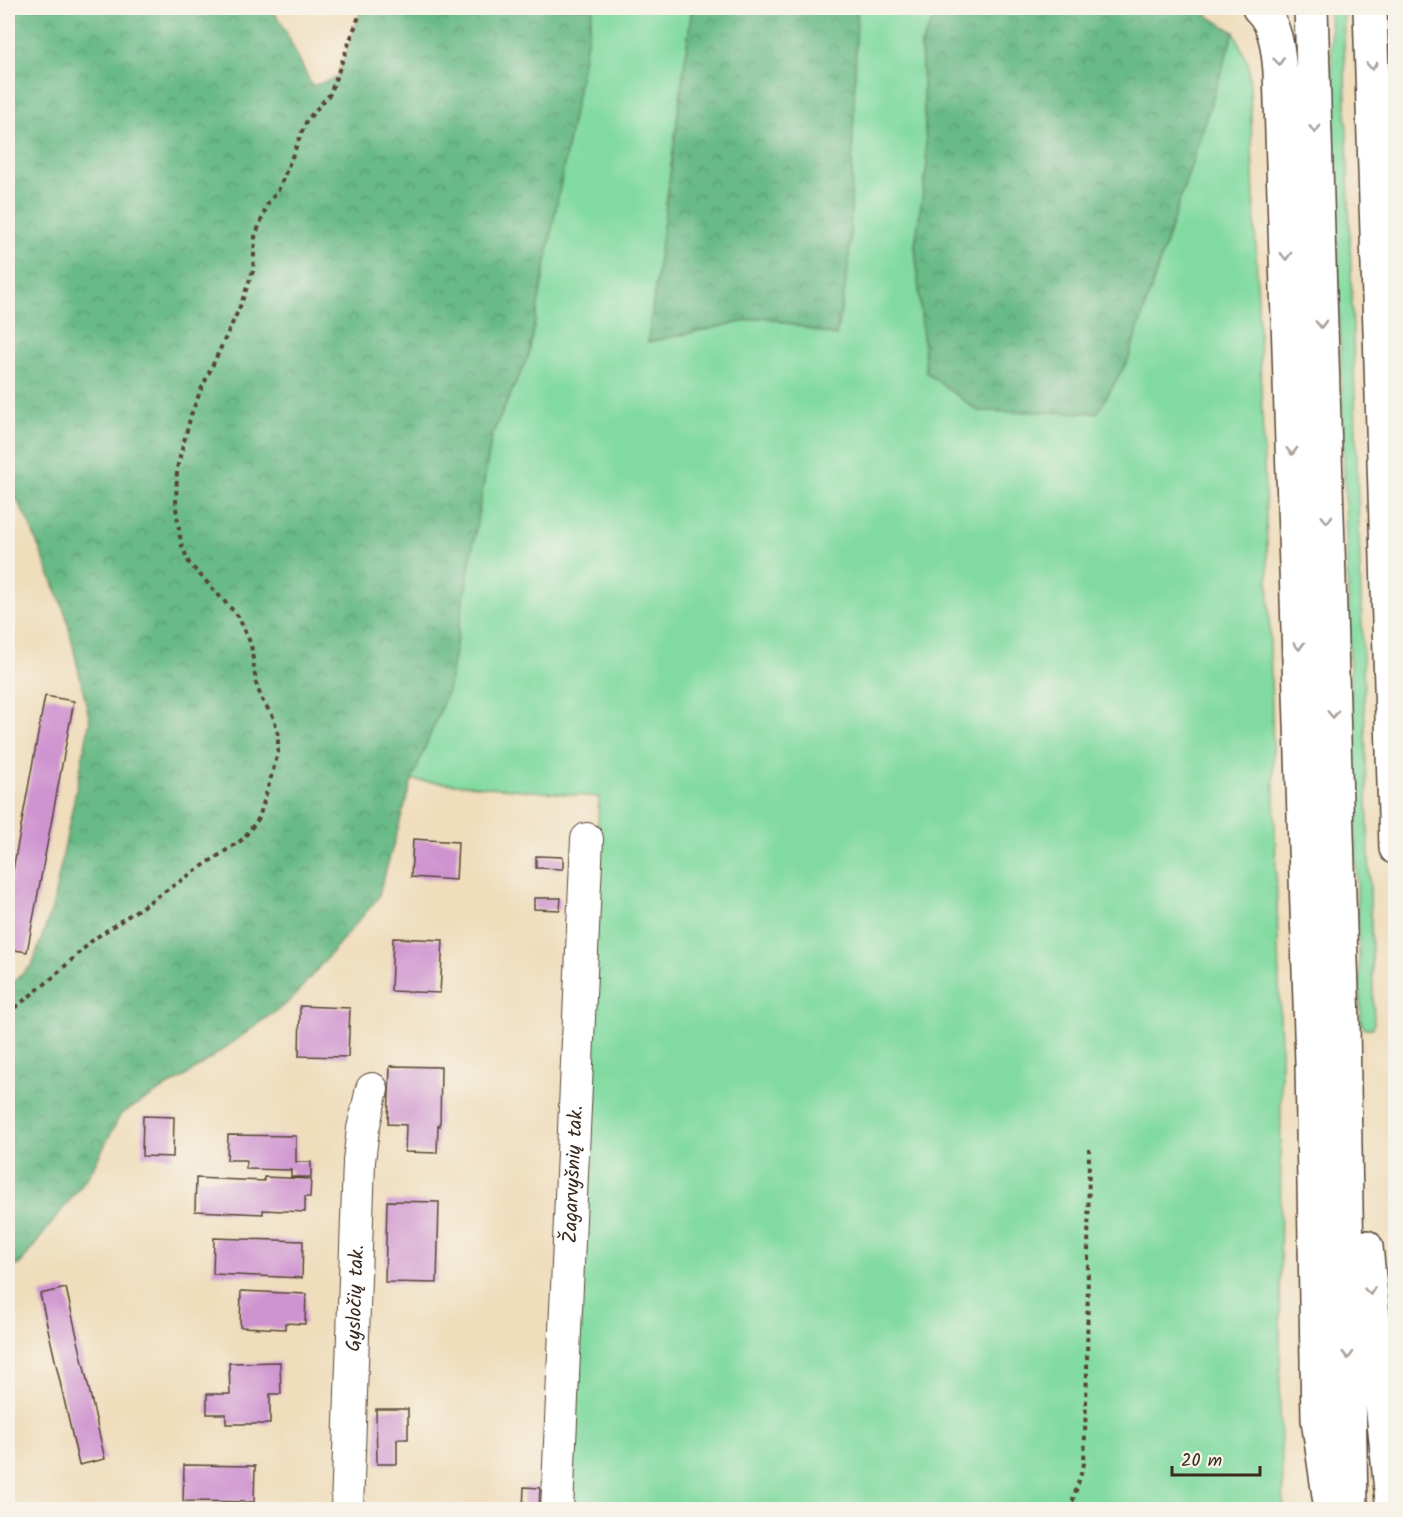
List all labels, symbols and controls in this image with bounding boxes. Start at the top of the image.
one-way arrow [1272,56,1285,65]
one-way arrow [1366,61,1378,70]
one-way arrow [1309,124,1321,133]
one-way arrow [1280,251,1293,260]
one-way arrow [1315,319,1327,328]
one-way arrow [1286,446,1299,455]
one-way arrow [1321,514,1334,523]
one-way arrow [1292,641,1305,650]
one-way arrow [1327,709,1340,718]
street label: Žagarvyšnių tak. [555,1105,593,1244]
street label: Gysločių tak. [338,1244,374,1352]
one-way arrow [1364,1287,1376,1296]
one-way arrow [1342,1351,1354,1360]
scale bar [1172,1439,1260,1477]
text: 20 m [1181,1447,1222,1476]

